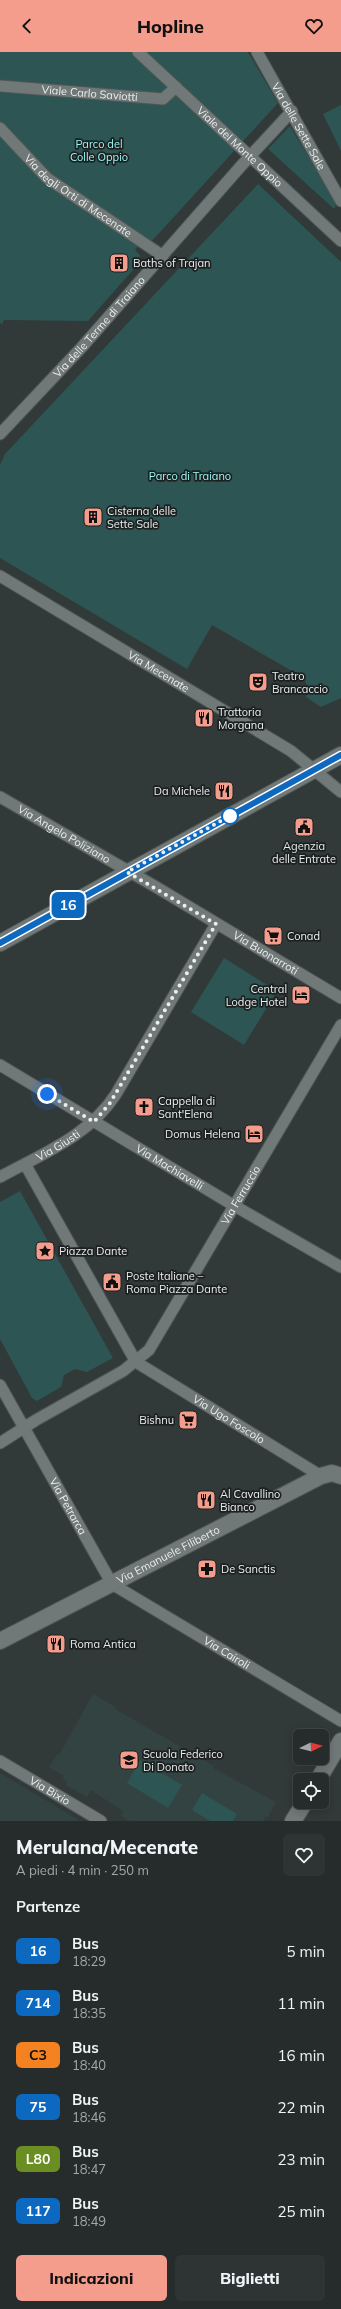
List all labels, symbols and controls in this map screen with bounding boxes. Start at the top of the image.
icon: back [16,15,38,37]
text: Hopline [137,15,204,38]
icon: heart [303,15,325,37]
street label: Via delle Sette Sale [269,80,329,172]
street label: Viale Carlo Saviotti [41,82,138,104]
street label: Viale del Monte Oppio [194,103,285,190]
park label: Parco del Colle Oppio [70,137,128,164]
street label: Via degli Orti di Mecenate [21,151,135,240]
building icon: Baths of Trajan [108,252,130,274]
place label: Baths of Trajan [133,256,211,270]
street label: Via delle Terme di Traiano [50,273,148,380]
park label: Parco di Traiano [149,469,231,483]
place label: Cisterna delle Sette Sale [107,504,176,531]
building icon: Cisterna delle Sette Sale [82,506,104,528]
street label: Via Mecenate [125,647,192,695]
place label: Teatro Brancaccio [272,669,328,696]
theatre icon: Teatro Brancaccio [247,671,269,693]
place label: Trattoria Morgana [218,705,264,732]
restaurant icon: Trattoria Morgana [193,707,215,729]
restaurant icon: Da Michele [213,780,235,802]
place label: Da Michele [154,784,210,798]
street label: Via Angelo Poliziano [15,802,113,866]
unlabelled marker [221,807,239,825]
public building icon: Agenzia delle Entrate [293,816,315,838]
place label: Agenzia delle Entrate [272,839,336,866]
line badge: 16 [50,892,86,918]
text: 16 [60,896,76,914]
supermarket icon: Conad [262,925,284,947]
street label: Via Buonarroti [230,928,301,978]
place label: Conad [287,929,320,943]
place label: Central Lodge Hotel [226,982,287,1009]
hotel icon: Central Lodge Hotel [290,984,312,1006]
your location [37,1084,57,1104]
place label: Cappella di Sant'Elena [158,1094,215,1121]
church icon: Cappella di Sant'Elena [133,1096,155,1118]
hotel icon: Domus Helena [243,1123,265,1145]
street label: Via Giusti [34,1127,83,1164]
place label: Domus Helena [165,1127,240,1141]
street label: Via Machiavelli [133,1141,206,1193]
street label: Via Ferruccio [218,1163,263,1227]
place icon: Piazza Dante [34,1240,56,1262]
place label: Piazza Dante [59,1244,127,1258]
place label: Poste Italiane – Roma Piazza Dante [126,1269,227,1296]
public building icon: Poste Italiane – Roma Piazza Dante [101,1271,123,1293]
street label: Via Ugo Foscolo [190,1392,267,1447]
supermarket icon: Bishnu [177,1409,199,1431]
place label: Bishnu [139,1413,174,1427]
street label: Via Petrarca [47,1475,90,1537]
place label: Al Cavallino Bianco [220,1487,280,1514]
restaurant icon: Al Cavallino Bianco [195,1489,217,1511]
street label: Via Emanuele Filiberto [114,1522,222,1587]
pharmacy icon: De Sanctis [196,1558,218,1580]
place label: De Sanctis [221,1562,275,1576]
restaurant icon: Roma Antica [45,1633,67,1655]
street label: Via Cairoli [201,1633,253,1672]
place label: Roma Antica [70,1637,136,1651]
north arrow [293,1729,329,1765]
map controls [293,1729,329,1809]
place label: Scuola Federico Di Donato [143,1747,223,1774]
school or university icon: Scuola Federico Di Donato [118,1749,140,1771]
street label: Via Bixio [27,1773,73,1808]
button: locate [293,1773,329,1809]
button: heart [283,1834,325,1876]
text: Merulana/Mecenate [16,1835,198,1859]
text: A piedi · 4 min · 250 m [16,1862,149,1878]
text: Partenze [16,1897,80,1916]
text: Bus [72,1934,99,1953]
text: 16 [30,1942,46,1960]
text: 5 min [287,1942,325,1961]
text: 18:29 [72,1953,106,1969]
text: Bus [72,1986,99,2005]
text: 714 [25,1994,51,2012]
text: 11 min [278,1994,325,2013]
text: 18:35 [72,2005,106,2021]
text: Bus [72,2038,99,2057]
text: C3 [29,2046,47,2064]
text: 16 min [278,2046,325,2065]
text: 18:40 [72,2057,106,2073]
text: Bus [72,2090,99,2109]
text: 75 [30,2098,46,2116]
text: 22 min [278,2098,325,2117]
text: 18:46 [72,2109,106,2125]
text: Bus [72,2142,99,2161]
text: L80 [26,2150,50,2168]
text: 23 min [278,2150,325,2169]
text: 18:47 [72,2161,106,2177]
text: Bus [72,2194,99,2213]
text: 117 [25,2202,51,2220]
text: 25 min [278,2202,325,2221]
text: 18:49 [72,2213,106,2229]
button: Indicazioni [16,2255,167,2301]
button: Biglietti [175,2255,325,2301]

